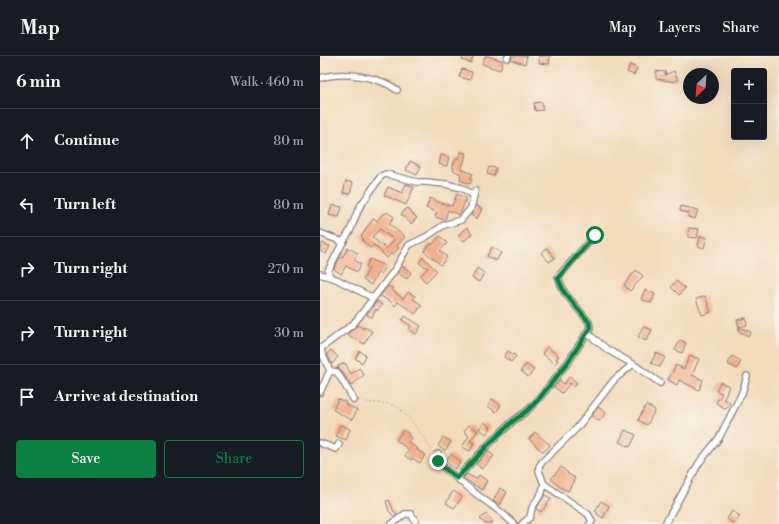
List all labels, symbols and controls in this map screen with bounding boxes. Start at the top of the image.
text: Map [20,16,60,40]
text: Map [609,19,636,37]
text: Layers [658,19,701,37]
text: Share [723,19,759,37]
north arrow [683,68,719,104]
map controls [731,68,767,140]
button: + [731,68,767,104]
text: 6 min [16,71,61,93]
text: Walk · 460 m [230,74,304,90]
button: − [731,104,767,140]
icon: ahead [16,130,38,152]
text: Continue [54,131,119,150]
text: 80 m [273,133,304,149]
icon: left [16,194,38,216]
text: Turn left [54,195,116,214]
text: 80 m [273,197,304,213]
route start [586,226,604,244]
icon: right [16,258,38,280]
text: Turn right [54,259,128,278]
text: 270 m [268,261,304,277]
icon: right [16,322,38,344]
text: Turn right [54,323,128,342]
text: 30 m [274,325,304,341]
icon: arrive [16,386,38,408]
text: Arrive at destination [54,387,198,406]
button: Save [16,440,156,478]
button: Share [164,440,304,478]
route end [429,452,447,470]

